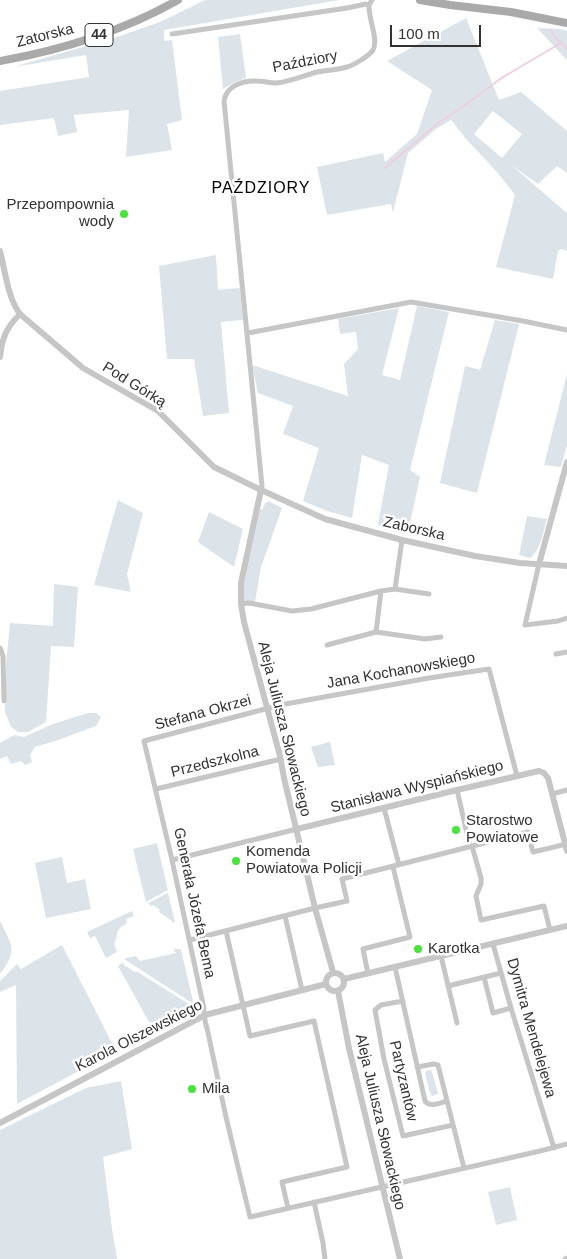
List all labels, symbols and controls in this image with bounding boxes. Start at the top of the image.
scale bar [392,15,483,47]
street label: Zatorska [15,20,75,52]
road number: 44 [85,24,113,46]
text: 100 m [398,25,440,42]
street label: Paździory [271,47,339,77]
district label: PAŹDZIORY [210,179,312,199]
place label: Przepompownia wody [6,196,114,231]
marker: Przepompownia wody [118,208,130,220]
street label: Pod Górką [99,358,169,412]
street label: Zaborska [382,513,446,545]
street label: Aleja Juliusza Słowackiego [253,639,315,819]
street label: Jana Kochanowskiego [326,649,476,693]
street label: Stefana Okrzei [153,691,253,735]
street label: Przedszkolna [169,742,261,782]
street label: Stanisława Wyspiańskiego [329,757,505,817]
place label: Starostwo Powiatowe [466,812,539,847]
marker: Starostwo Powiatowe [450,824,462,836]
street label: Generała Józefa Bema [169,826,219,980]
place label: Komenda Powiatowa Policji [246,843,362,878]
marker: Komenda Powiatowa Policji [230,855,242,867]
place label: Karotka [428,940,480,958]
marker: Karotka [412,943,424,955]
street label: Dymitra Mendelejewa [502,956,560,1100]
street label: Karola Olszewskiego [73,996,205,1076]
street label: Aleja Juliusza Słowackiego [351,1032,409,1212]
street label: Partyzantów [385,1039,421,1123]
place label: Mila [202,1080,230,1098]
marker: Mila [186,1083,198,1095]

